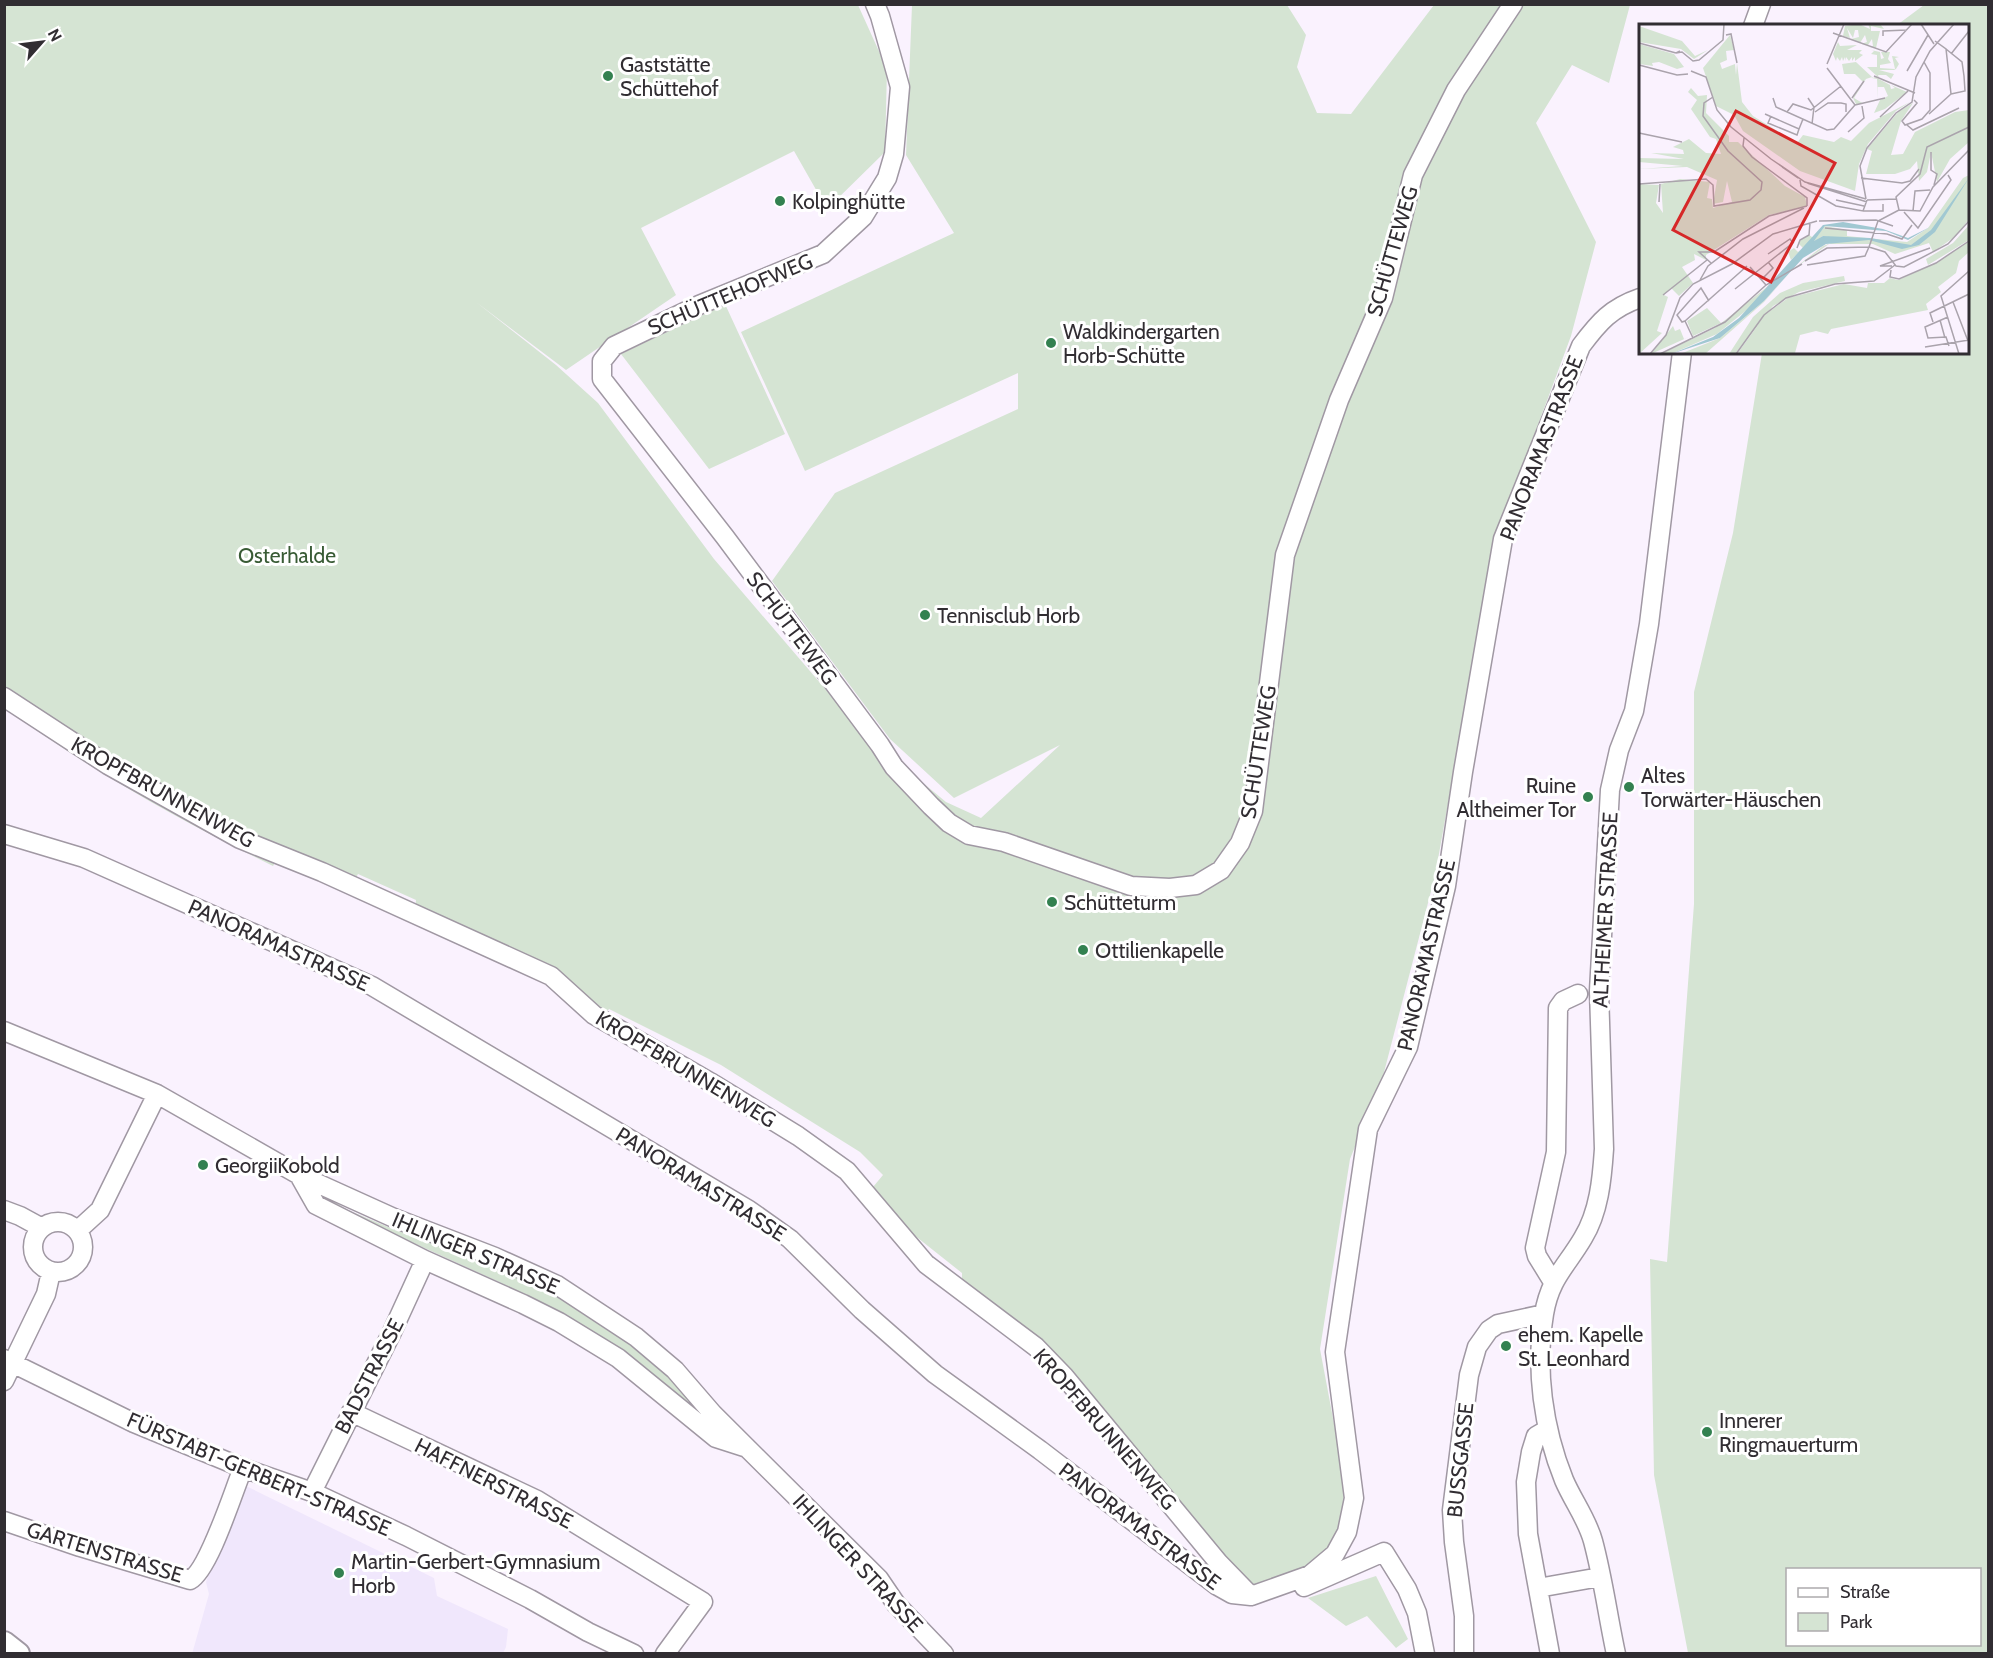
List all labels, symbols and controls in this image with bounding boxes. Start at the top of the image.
north arrow [12,12,72,72]
inset map [1639,24,1969,354]
text: N [44,26,66,45]
place label: Gaststätte Schüttehof [620,52,719,101]
marker: Gaststätte Schüttehof [601,69,615,83]
street label: SCHÜTTEWEG [1361,183,1423,319]
place label: Kolpinghütte [792,189,905,214]
marker: Kolpinghütte [773,194,787,208]
street label: SCHÜTTEHOFWEG [644,248,816,340]
place label: Waldkindergarten Horb-Schütte [1063,319,1220,368]
marker: Waldkindergarten Horb-Schütte [1044,336,1058,350]
street label: PANORAMASTRASSE [1494,352,1588,544]
park label: Osterhalde [238,543,336,568]
street label: SCHÜTTEWEG [742,567,842,689]
place label: Tennisclub Horb [937,603,1080,628]
marker: Tennisclub Horb [918,608,932,622]
street label: SCHÜTTEWEG [1235,684,1281,820]
street label: KROPFBRUNNENWEG [67,731,259,853]
place label: Altes Torwärter-Häuschen [1641,763,1821,812]
place label: Ruine Altheimer Tor [1456,773,1576,822]
marker: Altes Torwärter-Häuschen [1622,780,1636,794]
marker: Ruine Altheimer Tor [1581,790,1595,804]
street label: ALTHEIMER STRASSE [1587,811,1623,1009]
street label: PANORAMASTRASSE [1392,857,1460,1053]
place label: Schütteturm [1064,890,1176,915]
street label: PANORAMASTRASSE [184,894,374,996]
marker: Schütteturm [1045,895,1059,909]
place label: Ottilienkapelle [1095,938,1224,963]
marker: Ottilienkapelle [1076,943,1090,957]
street label: KROPFBRUNNENWEG [591,1005,781,1133]
street label: PANORAMASTRASSE [611,1122,791,1246]
place label: GeorgiiKobold [215,1153,340,1178]
marker: GeorgiiKobold [196,1158,210,1172]
street label: IHLINGER STRASSE [389,1206,563,1300]
street label: BADSTRASSE [329,1314,409,1438]
place label: ehem. Kapelle St. Leonhard [1518,1322,1644,1371]
marker: ehem. Kapelle St. Leonhard [1499,1339,1513,1353]
street label: KROPFBRUNNENWEG [1028,1343,1182,1515]
street label: BUSSGASSE [1442,1401,1478,1519]
street label: FÜRSTABT-GERBERT-STRASSE [123,1407,395,1541]
place label: Innerer Ringmauerturm [1719,1408,1858,1457]
marker: Innerer Ringmauerturm [1700,1425,1714,1439]
street label: HAFFNERSTRASSE [411,1432,577,1534]
street label: PANORAMASTRASSE [1054,1457,1226,1595]
street label: IHLINGER STRASSE [788,1489,928,1637]
street label: GARTENSTRASSE [24,1516,186,1588]
place label: Martin-Gerbert-Gymnasium Horb [351,1549,600,1598]
marker: Martin-Gerbert-Gymnasium Horb [332,1566,346,1580]
legend [1786,1568,1981,1646]
text: Straße [1840,1581,1890,1603]
text: Park [1840,1611,1873,1633]

